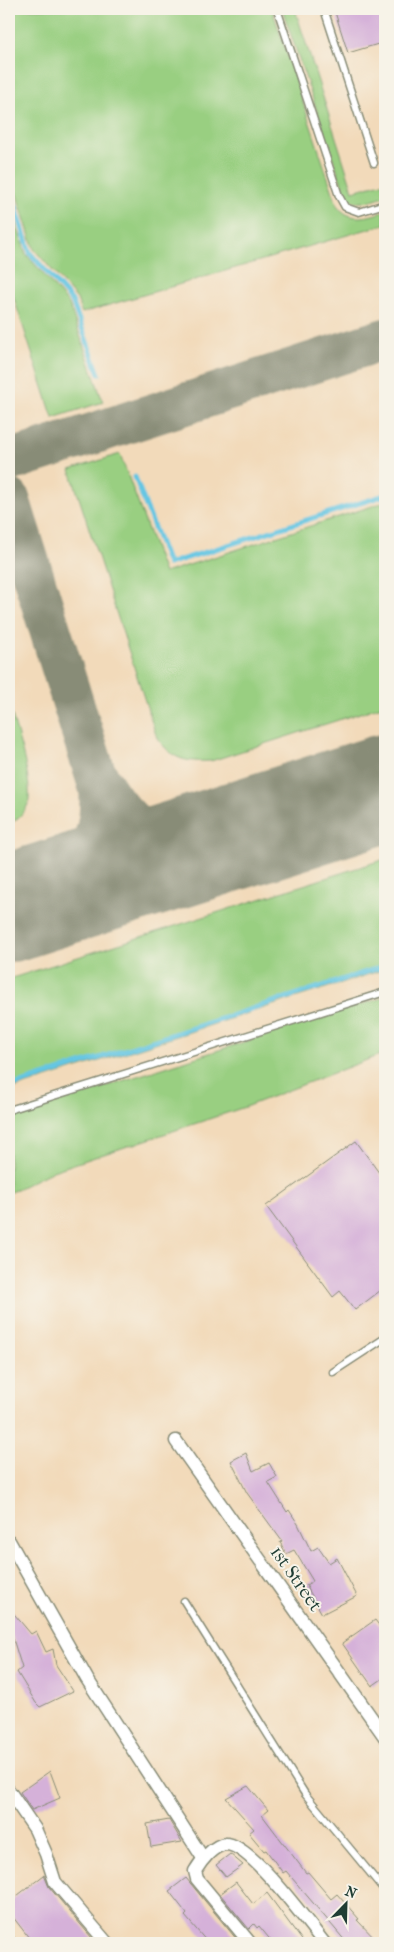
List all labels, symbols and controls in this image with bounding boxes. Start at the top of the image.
street label: 1st Street [266,1542,327,1616]
north arrow [322,1880,372,1930]
text: N [343,1883,359,1903]

